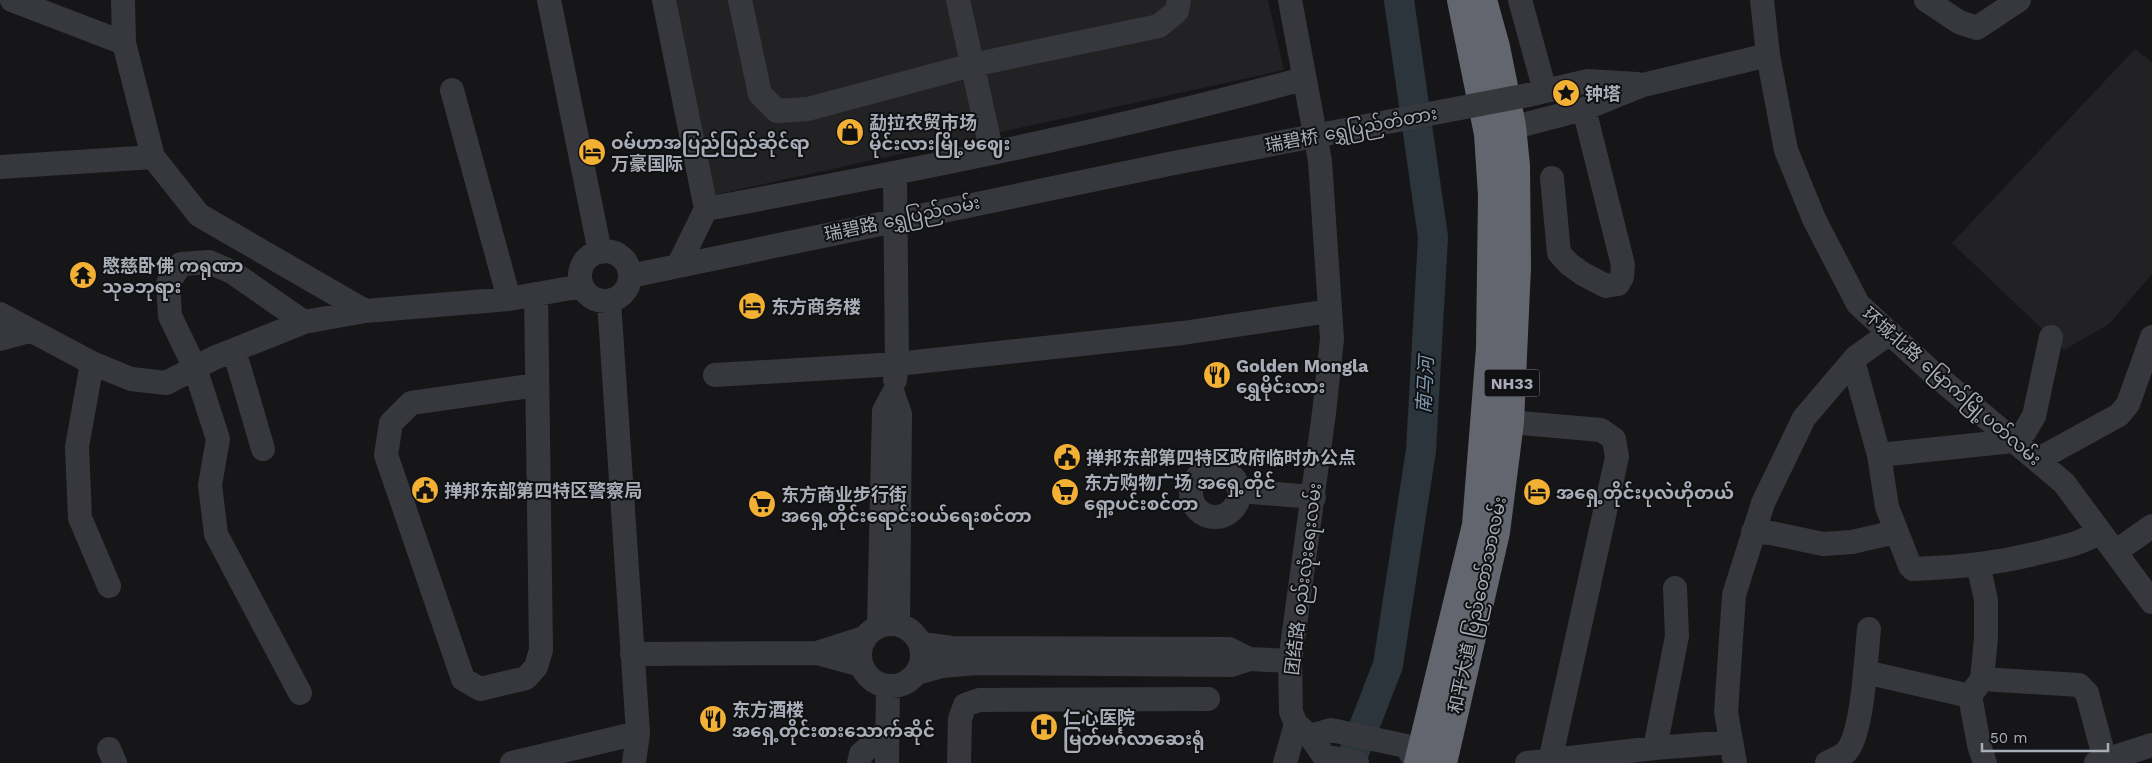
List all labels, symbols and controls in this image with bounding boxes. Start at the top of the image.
place icon: 钟塔 [1551,78,1581,108]
place label: 钟塔 [1585,83,1621,104]
street label: 瑞碧桥 ရွှေပြည်တံတား [1263,100,1440,161]
place label: 勐拉农贸市场 မိုင်းလားမြို့မဈေး [869,112,1010,158]
shop icon: 勐拉农贸市场 မိုင်းလားမြို့မဈေး [835,117,865,147]
place label: ဝမ်ဟာအပြည်ပြည်ဆိုင်ရာ 万豪国际 [611,131,810,174]
hotel icon: ဝမ်ဟာအပြည်ပြည်ဆိုင်ရာ 万豪国际 [577,137,607,167]
street label: 瑞碧路 ရွှေပြည်လမ်း [822,189,983,250]
place label: 愍慈卧佛 ကရုဏာ သုခဘုရား [102,255,243,301]
temple icon: 愍慈卧佛 ကရုဏာ သုခဘုရား [68,260,98,290]
hotel icon: 东方商务楼 [737,291,767,321]
place label: 东方商务楼 [771,296,861,317]
street label: 环城北路 မြောက်မြို့ပတ်လမ်း [1855,300,2048,473]
water label: 南马河 [1412,352,1438,414]
place label: Golden Mongla ရွှေမိုင်းလား [1236,355,1369,401]
restaurant icon: Golden Mongla ရွှေမိုင်းလား [1202,360,1232,390]
road number: NH33 [1484,369,1540,396]
public building icon: 掸邦东部第四特区政府临时办公点 [1052,442,1082,472]
place label: 掸邦东部第四特区政府临时办公点 [1086,447,1356,468]
place label: 东方购物广场 အရှေ့တိုင် ရှော့ပင်းစင်တာ [1084,471,1276,518]
public building icon: 掸邦东部第四特区警察局 [410,475,440,505]
supermarket icon: 东方购物广场 အရှေ့တိုင် ရှော့ပင်းစင်တာ [1050,477,1080,507]
hotel icon: အရှေ့တိုင်းပုလဲဟိုတယ် [1522,477,1552,507]
place label: 掸邦东部第四特区警察局 [444,480,642,501]
place label: အရှေ့တိုင်းပုလဲဟိုတယ် [1556,481,1734,507]
street label: 团结路 စည်းလုံးရေးလမ်း [1279,482,1330,677]
place label: 东方商业步行街 အရှေ့တိုင်းရောင်းဝယ်ရေးစင်တာ [781,484,1032,530]
supermarket icon: 东方商业步行街 အရှေ့တိုင်းရောင်းဝယ်ရေးစင်တာ [747,489,777,519]
street label: 和平大道 ပြည်တော်သာလမ်း [1442,494,1515,716]
place label: 东方酒楼 အရှေ့တိုင်းစားသောက်ဆိုင် [732,699,935,745]
restaurant icon: 东方酒楼 အရှေ့တိုင်းစားသောက်ဆိုင် [698,704,728,734]
place label: 仁心医院 မြတ်မင်္ဂလာဆေးရုံ [1063,707,1205,753]
hospital icon: 仁心医院 မြတ်မင်္ဂလာဆေးရုံ [1029,712,1059,742]
scale bar [1982,720,2108,752]
text: 50 m [1990,729,2027,747]

